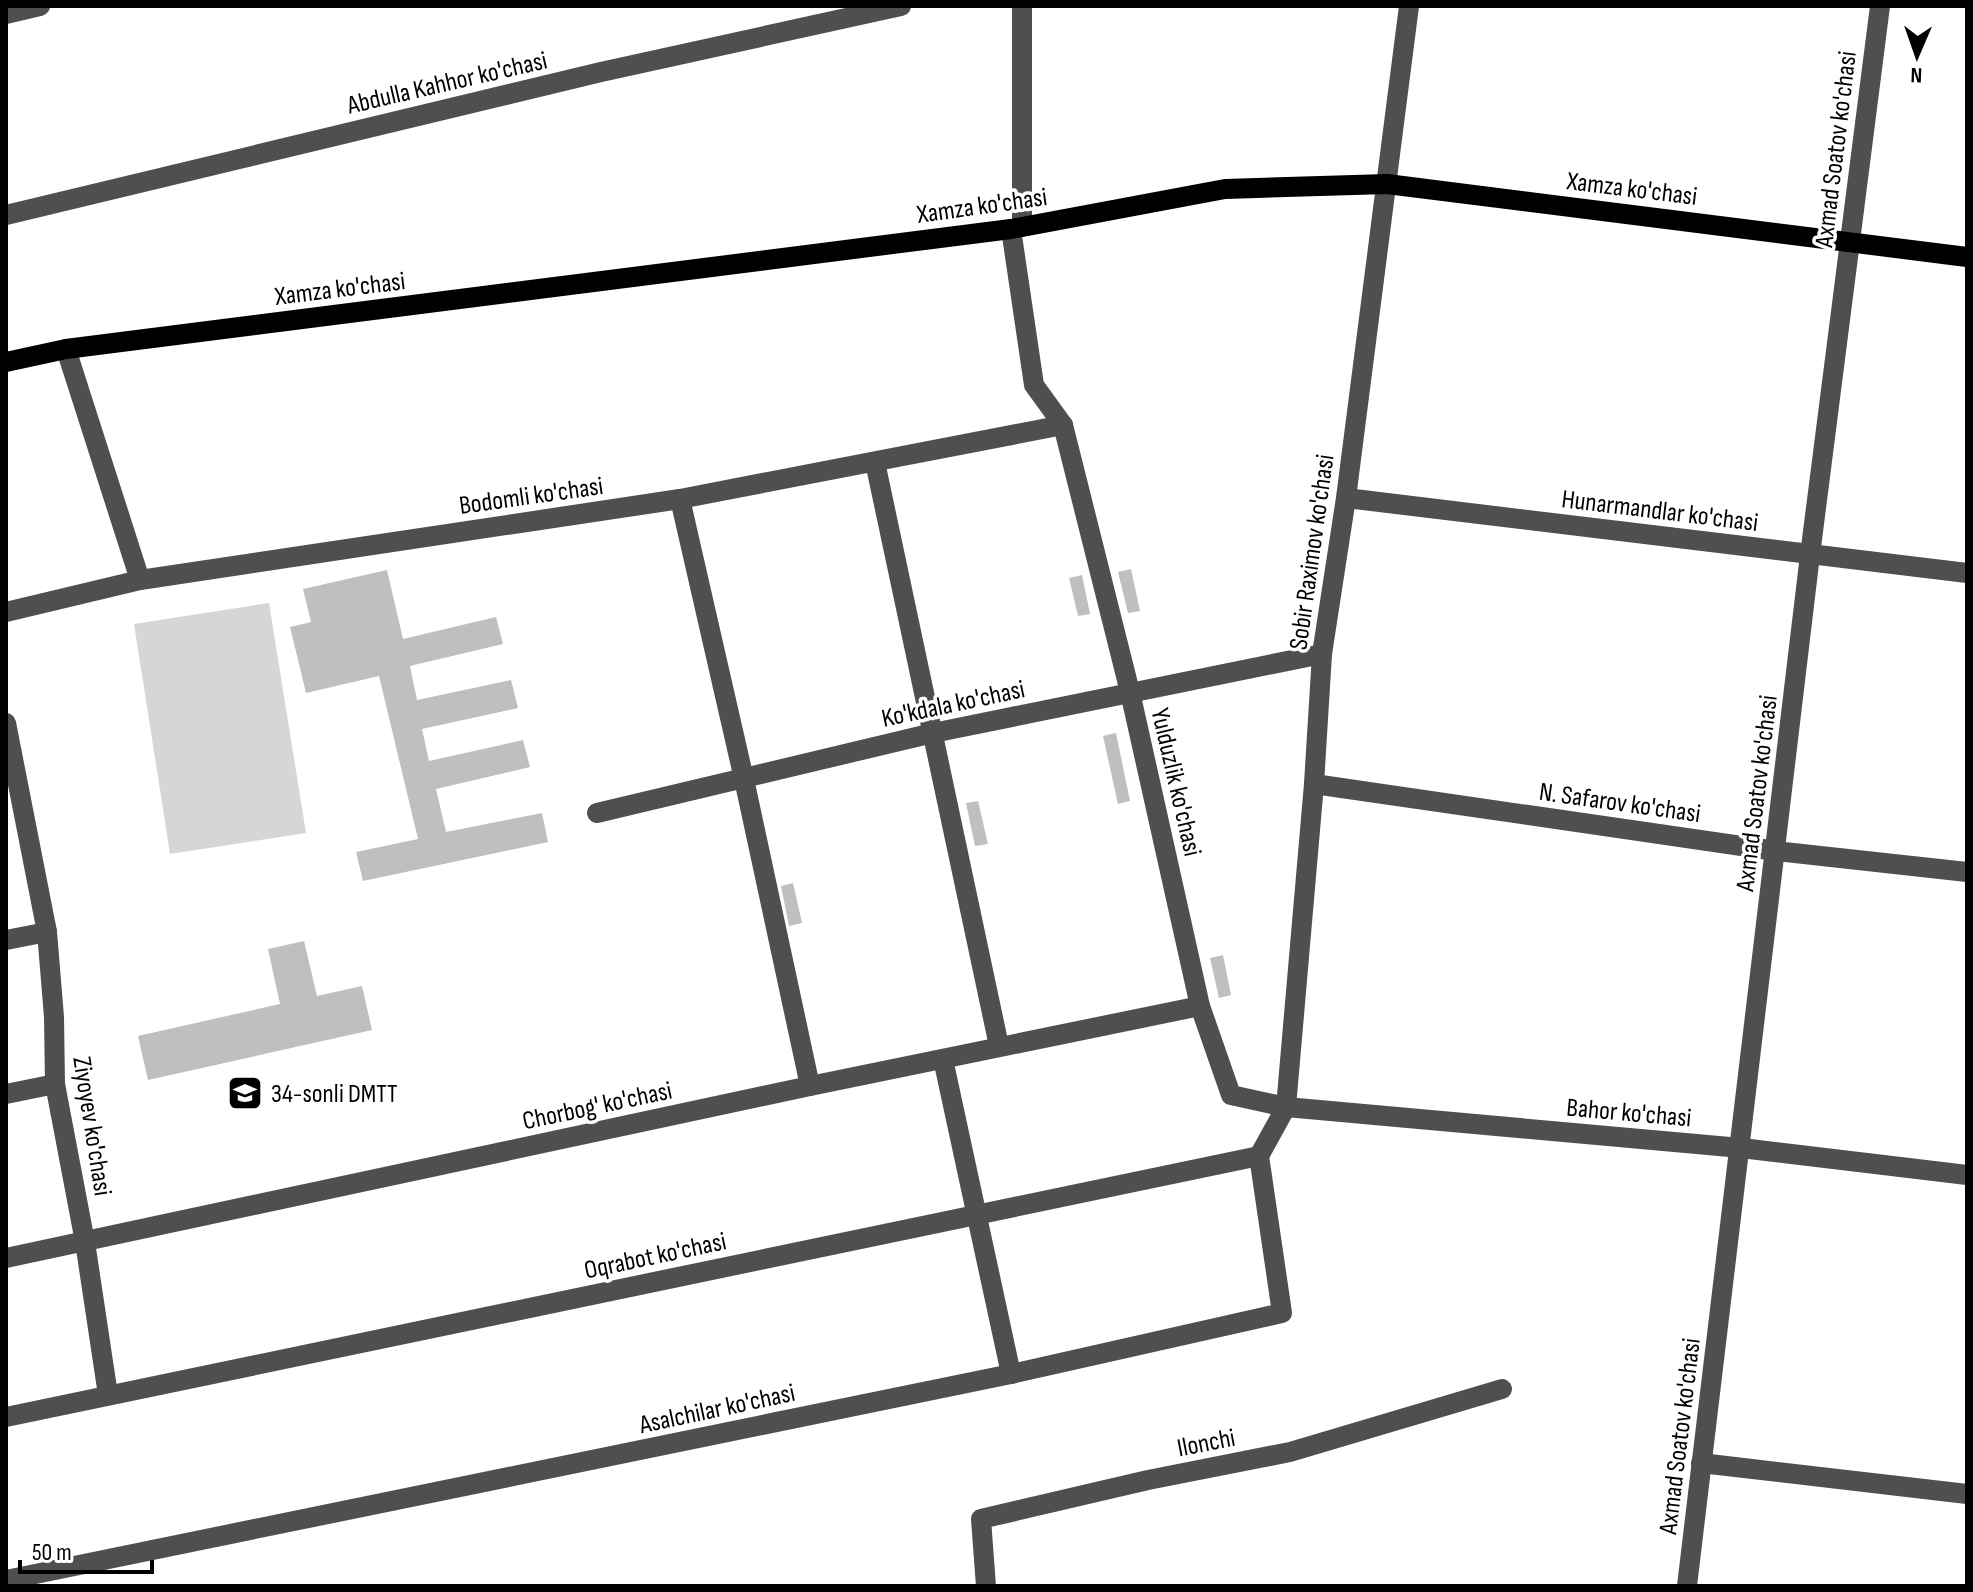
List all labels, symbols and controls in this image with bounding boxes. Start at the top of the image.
north arrow [1877,16,1957,96]
street label: Abdulla Kahhor ko'chasi [343,45,550,122]
street label: Axmad Soatov ko'chasi [1809,49,1864,250]
text: N [1910,61,1923,88]
street label: Xamza ko'chasi [1564,166,1699,213]
street label: Xamza ko'chasi [914,182,1049,231]
street label: Xamza ko'chasi [272,266,407,313]
street label: Sobir Raximov ko'chasi [1283,453,1342,652]
street label: Bodomli ko'chasi [457,471,605,522]
street label: Hunarmandlar ko'chasi [1560,484,1760,539]
street label: Ko'kdala ko'chasi [879,674,1028,735]
street label: Axmad Soatov ko'chasi [1730,693,1785,894]
street label: Yulduzlik ko'chasi [1143,705,1208,859]
street label: N. Safarov ko'chasi [1537,777,1702,830]
street label: Ziyoyev ko'chasi [65,1054,118,1198]
school or university icon: 34-sonli DMTT [226,1074,264,1112]
street label: Chorbog' ko'chasi [520,1075,675,1137]
place label: 34-sonli DMTT [271,1079,397,1110]
street label: Bahor ko'chasi [1565,1093,1693,1134]
street label: Oqrabot ko'chasi [581,1226,729,1287]
street label: Axmad Soatov ko'chasi [1653,1336,1708,1537]
street label: Asalchilar ko'chasi [636,1378,798,1441]
street label: Ilonchi [1175,1423,1238,1464]
scale bar [20,1524,152,1574]
text: 50 m [32,1538,72,1567]

